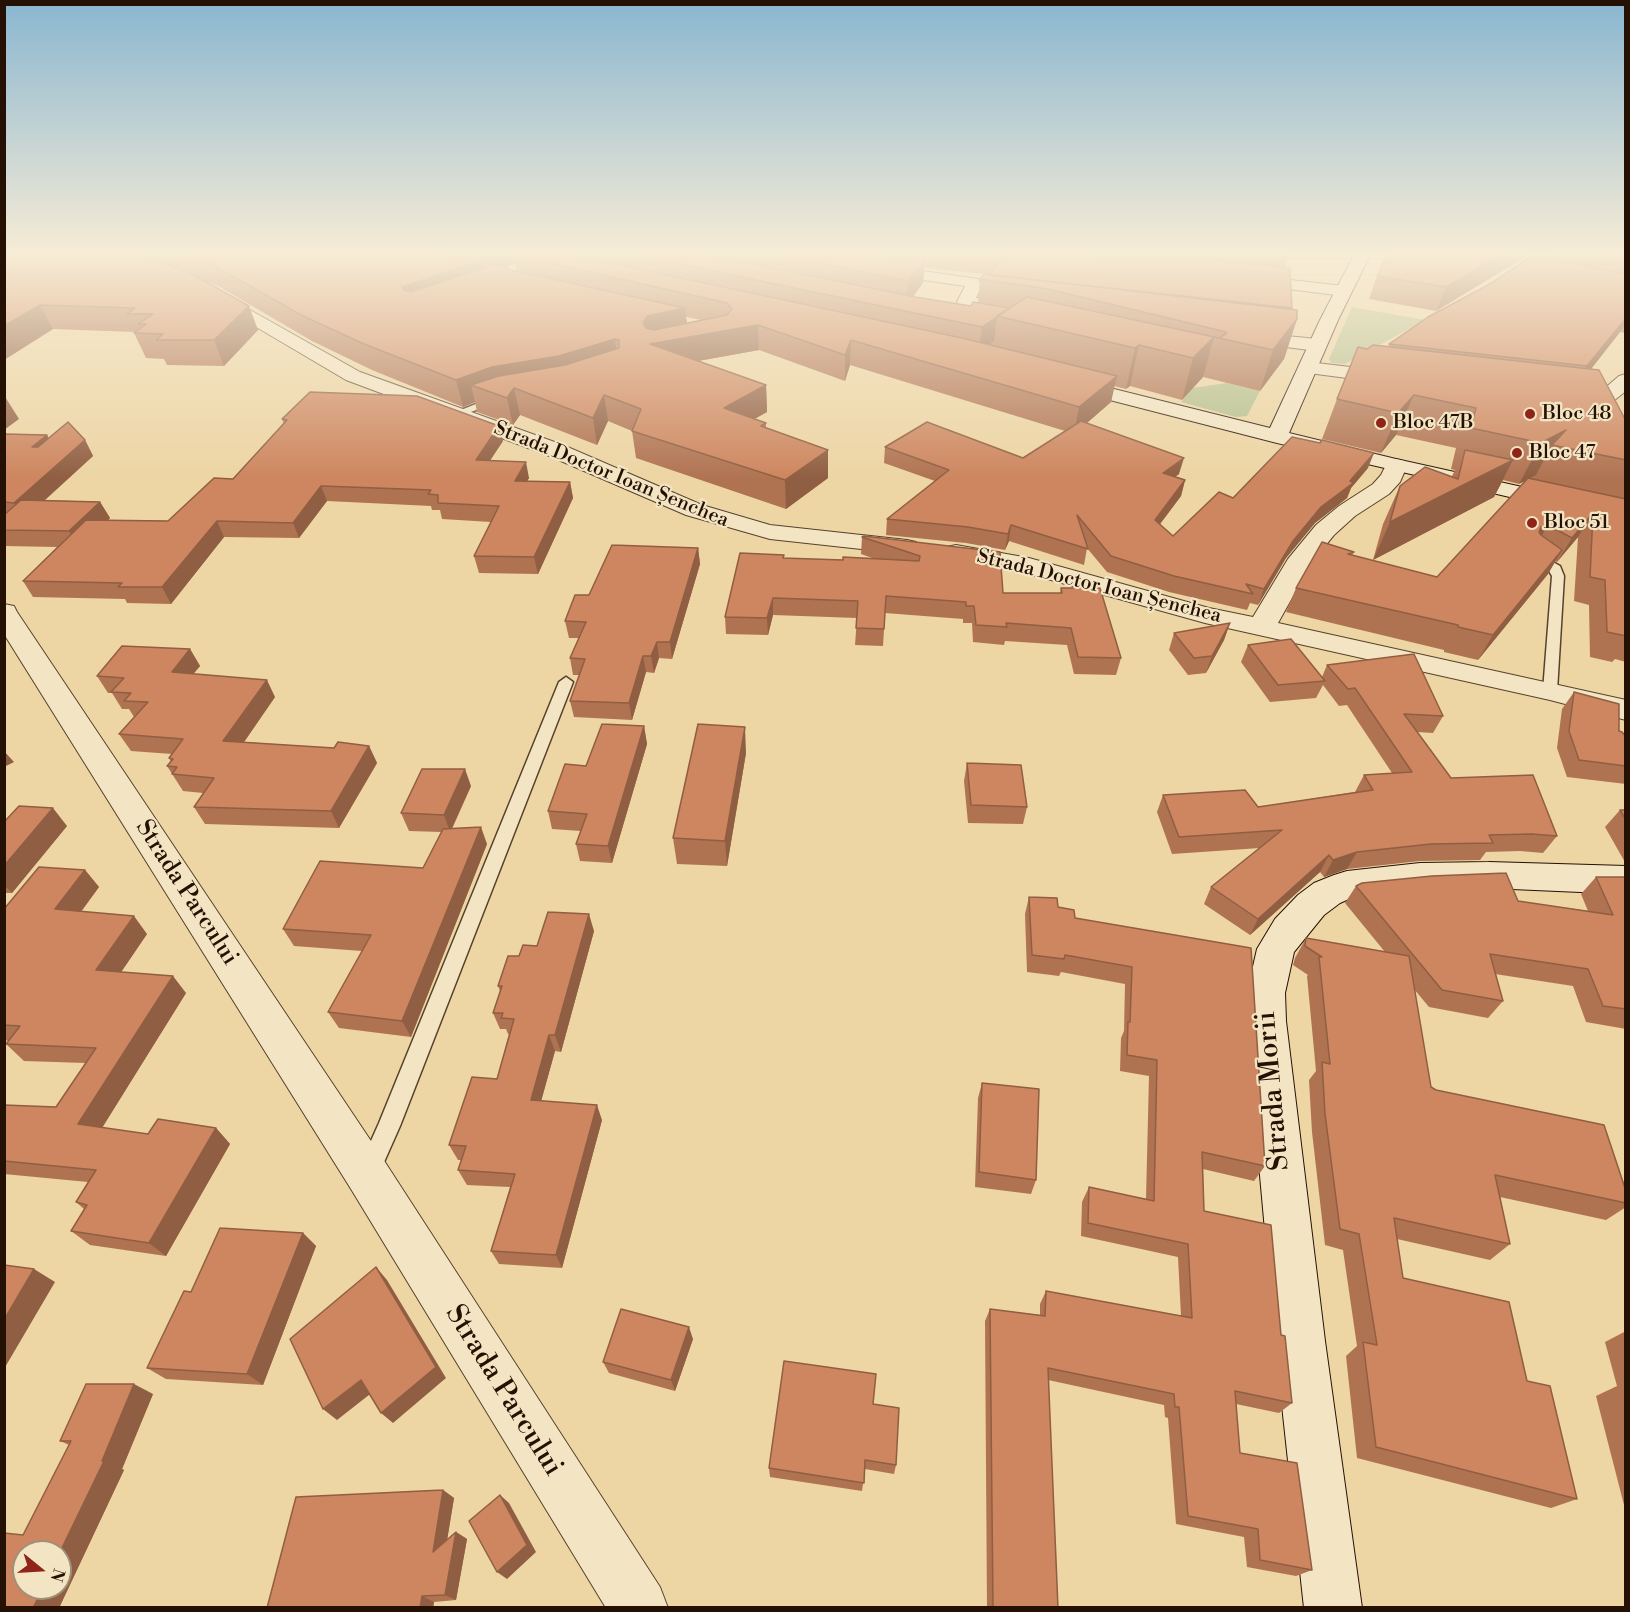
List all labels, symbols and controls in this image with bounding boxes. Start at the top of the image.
place label: Bloc 48 [1542,402,1612,426]
marker: Bloc 48 [1523,407,1537,421]
place label: Bloc 47B [1393,411,1474,435]
marker: Bloc 47B [1374,416,1388,430]
street label: Strada Doctor Ioan Șenchea [490,417,732,533]
place label: Bloc 47 [1529,441,1596,465]
marker: Bloc 47 [1510,446,1524,460]
place label: Bloc 51 [1544,511,1609,535]
marker: Bloc 51 [1525,516,1539,530]
street label: Strada Doctor Ioan Șenchea [974,545,1224,629]
street label: Strada Parcului [128,815,244,971]
street label: Strada Morii [1250,1010,1298,1172]
street label: Strada Parcului [437,1299,569,1483]
north arrow [12,1540,72,1600]
text: N [46,1566,69,1584]

